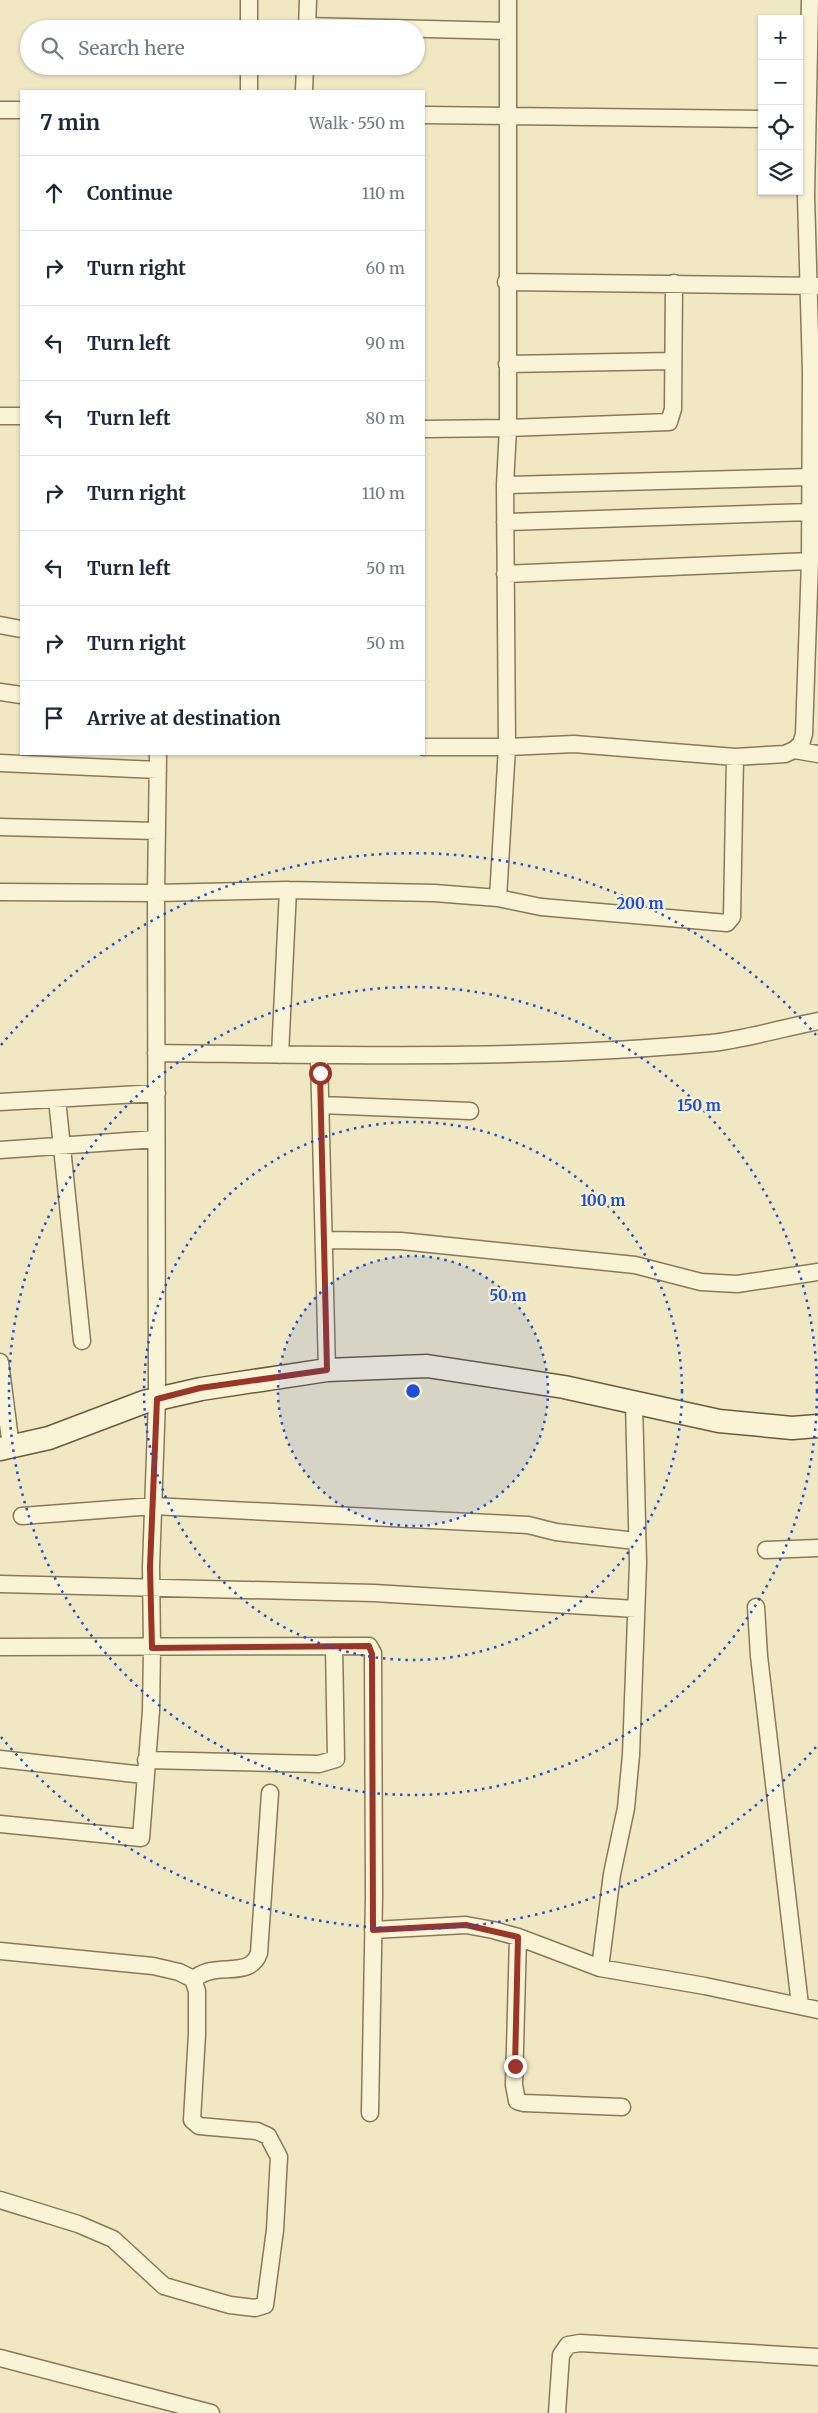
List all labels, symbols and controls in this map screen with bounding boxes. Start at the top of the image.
map controls [758,15,803,195]
button: + [758,15,803,60]
search box [20,20,425,75]
icon: search [38,34,66,62]
text: Search here [78,36,185,60]
button: − [758,60,803,105]
button: locate [758,105,803,150]
text: 7 min [40,109,100,136]
text: Walk · 550 m [309,113,405,133]
button: layers [758,150,803,195]
icon: ahead [40,179,68,207]
text: Continue [87,181,173,205]
text: 110 m [362,183,405,203]
icon: right [40,254,68,282]
text: Turn right [87,256,186,280]
text: 60 m [365,258,405,278]
icon: left [40,329,68,357]
text: Turn left [87,331,171,355]
text: 90 m [365,333,405,353]
icon: left [40,404,68,432]
text: Turn left [87,406,171,430]
text: 80 m [366,408,405,428]
icon: right [40,479,68,507]
text: Turn right [87,481,186,505]
text: 110 m [362,483,405,503]
icon: left [40,554,68,582]
text: Turn left [87,556,171,580]
text: 50 m [366,558,405,578]
icon: right [40,629,68,657]
text: Turn right [87,631,186,655]
text: 50 m [366,633,405,653]
icon: arrive [40,704,68,732]
text: Arrive at destination [87,706,281,730]
text: 200 m [616,894,664,913]
route start [309,1062,332,1085]
text: 150 m [677,1096,721,1115]
text: 100 m [581,1191,625,1210]
text: 50 m [489,1286,527,1305]
centre of rings [404,1382,422,1400]
route end [504,2055,527,2078]

